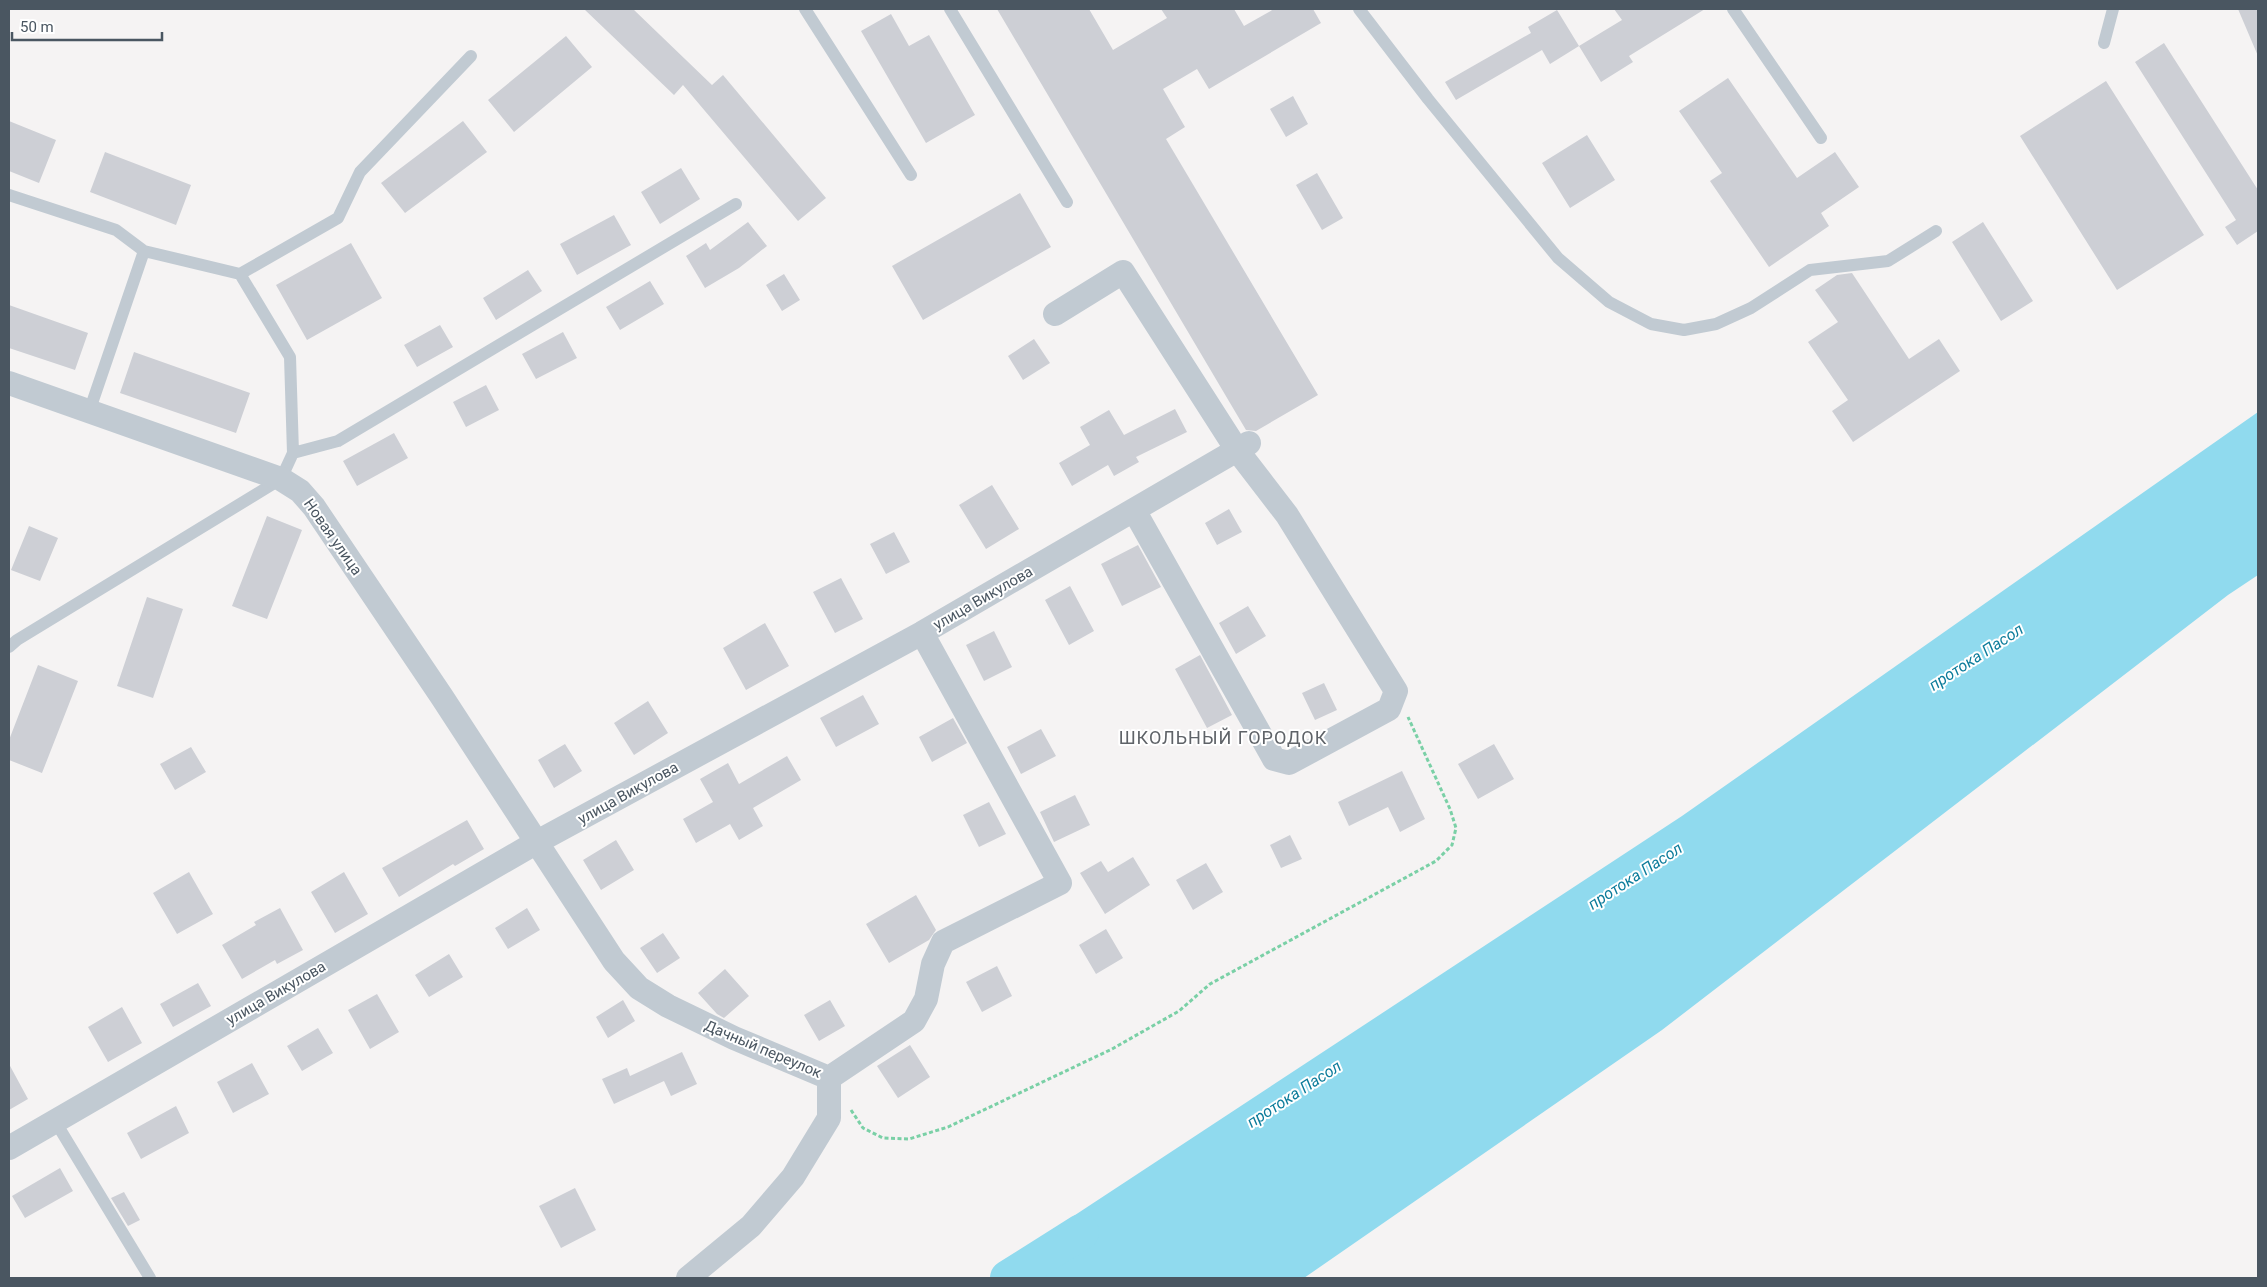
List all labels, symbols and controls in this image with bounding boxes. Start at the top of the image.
scale bar [12,10,162,42]
text: 50 m [20,18,54,36]
street label: Новая улица [300,495,366,579]
street label: улица Викулова [930,562,1036,634]
water label: протока Пасол [1925,619,2027,695]
district label: ШКОЛЬНЫЙ ГОРОДОК [1119,727,1327,748]
street label: улица Викулова [575,758,681,828]
water label: протока Пасол [1584,838,1686,914]
street label: улица Викулова [223,957,329,1029]
street label: Дачный переулок [702,1016,824,1082]
water label: протока Пасол [1243,1056,1345,1132]

